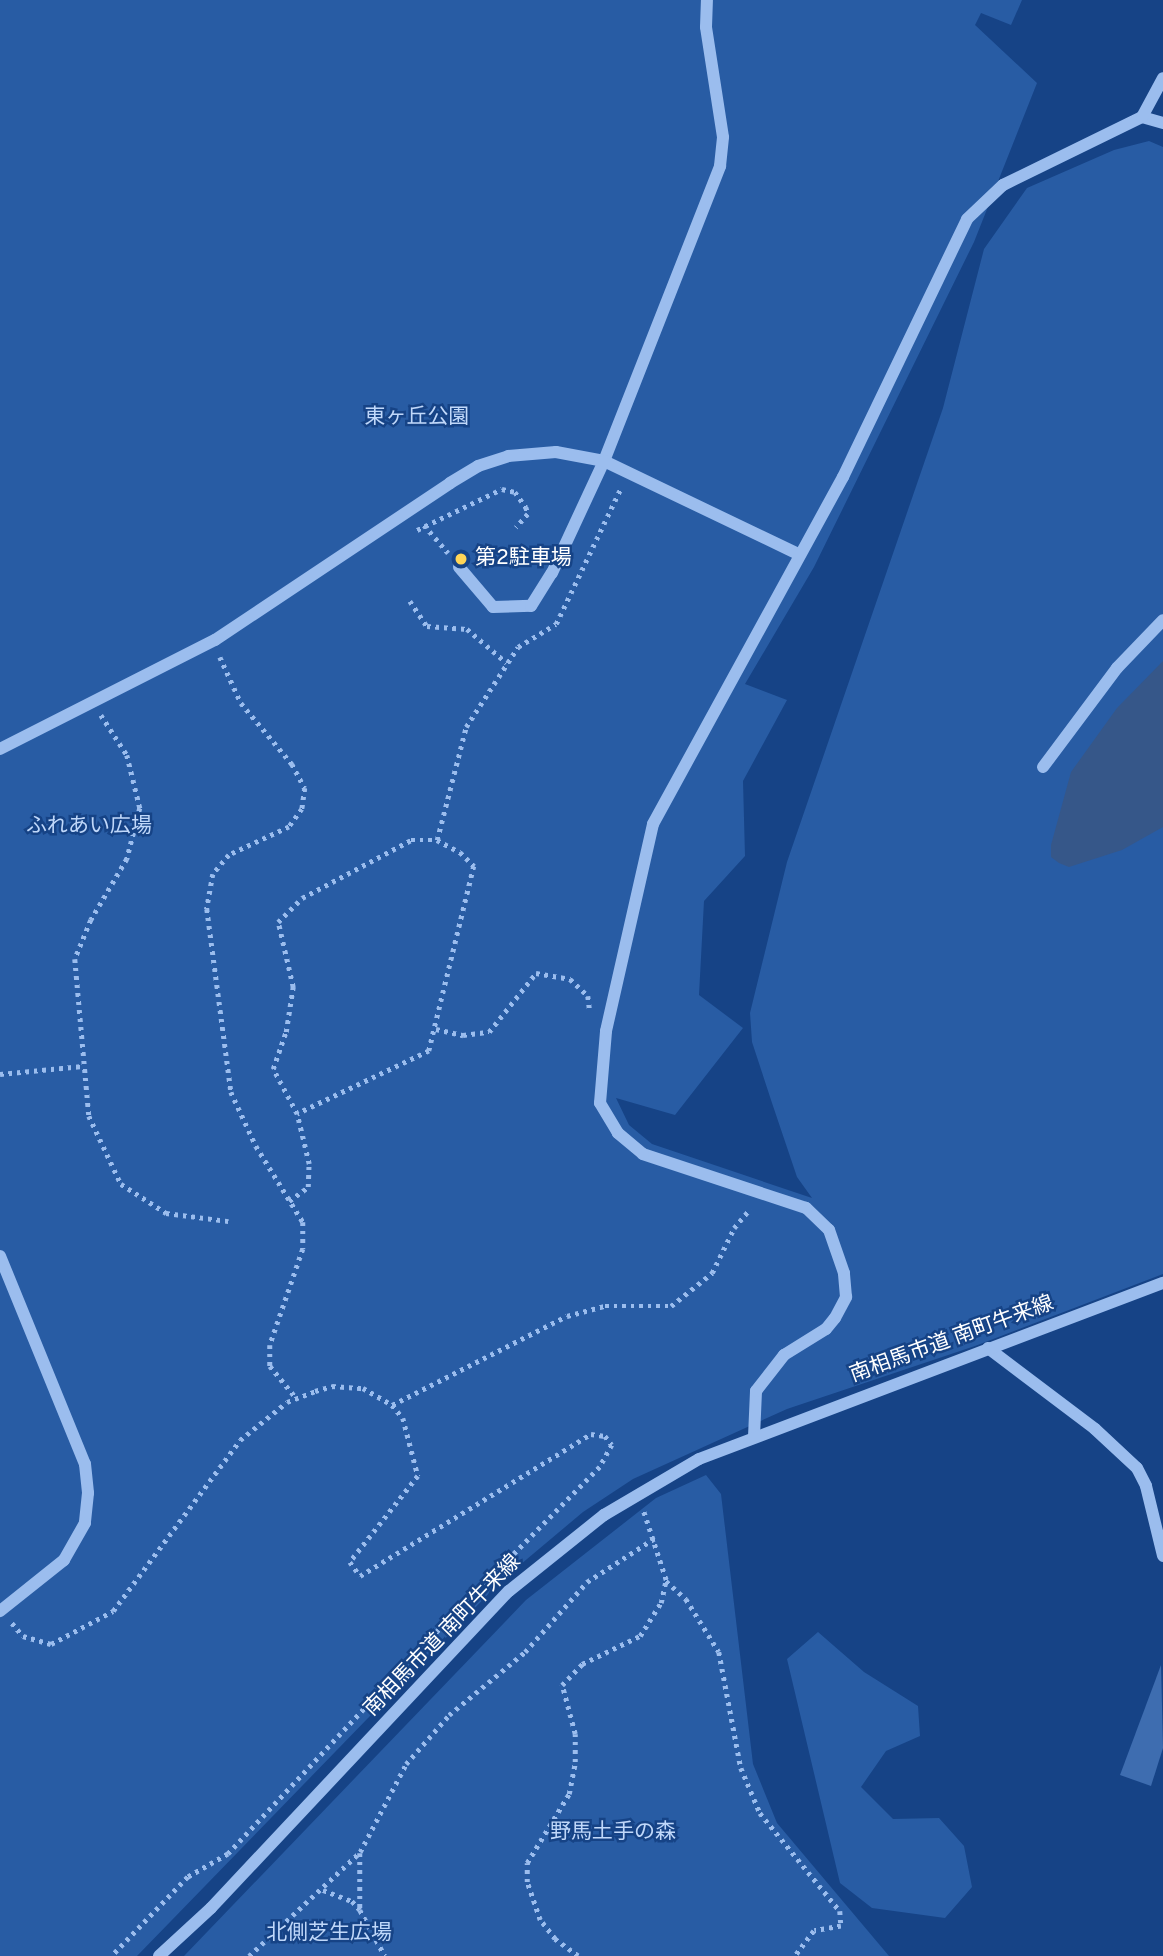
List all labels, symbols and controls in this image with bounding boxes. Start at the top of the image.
park label: 東ヶ丘公園 [365,405,469,431]
place label: 第2駐車場 [475,546,572,572]
marker: 第2駐車場 [453,551,469,567]
park label: ふれあい広場 [26,814,152,840]
street label: 南相馬市道 南町牛来線 [847,1291,1057,1389]
street label: 南相馬市道 南町牛来線 [359,1550,527,1722]
park label: 野馬土手の森 [550,1820,676,1846]
park label: 北側芝生広場 [266,1921,392,1947]

